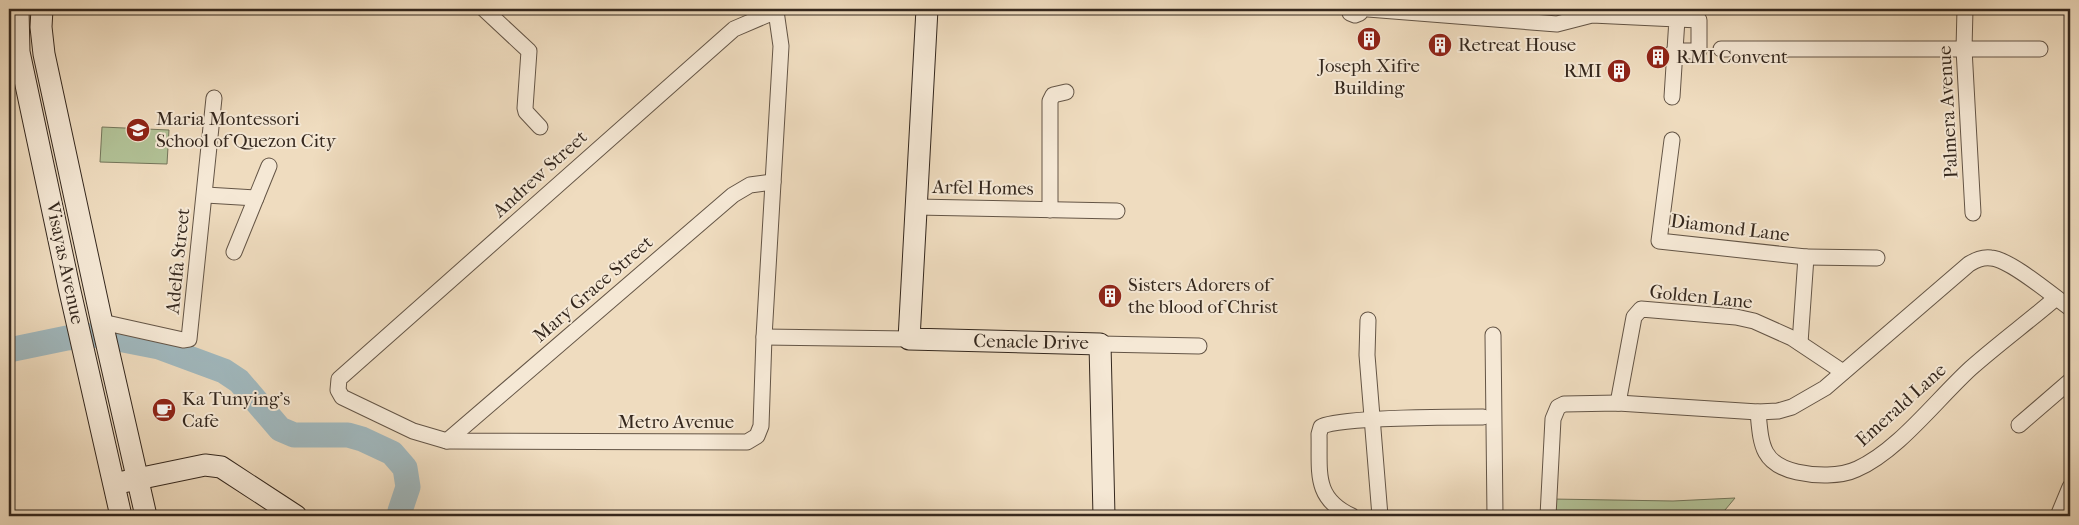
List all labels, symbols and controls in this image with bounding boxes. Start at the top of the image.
building icon: Joseph Xifre Building [1356,26,1382,52]
building icon: Retreat House [1427,32,1453,58]
place label: Retreat House [1458,34,1576,56]
building icon: RMI Convent [1645,44,1671,70]
street label: Palmera Avenue [1934,45,1962,179]
place label: RMI Convent [1676,46,1788,68]
place label: Joseph Xifre Building [1316,55,1420,99]
building icon: RMI [1606,58,1632,84]
place label: RMI [1563,60,1602,82]
place label: Maria Montessori School of Quezon City [156,108,337,152]
school or university icon: Maria Montessori School of Quezon City [125,117,151,143]
street label: Andrew Street [488,126,592,223]
street label: Arfel Homes [931,176,1034,200]
street label: Visayas Avenue [41,199,89,326]
street label: Adelfa Street [161,207,195,316]
street label: Diamond Lane [1669,210,1791,246]
street label: Mary Grace Street [529,231,657,347]
place label: Sisters Adorers of the blood of Christ [1128,274,1278,318]
street label: Golden Lane [1648,281,1754,313]
building icon: Sisters Adorers of the blood of Christ [1097,283,1123,309]
street label: Cenacle Drive [973,330,1089,354]
street label: Emerald Lane [1851,359,1951,451]
place label: Ka Tunying's Cafe [182,388,290,432]
cafe icon: Ka Tunying's Cafe [151,397,177,423]
street label: Metro Avenue [618,411,734,433]

